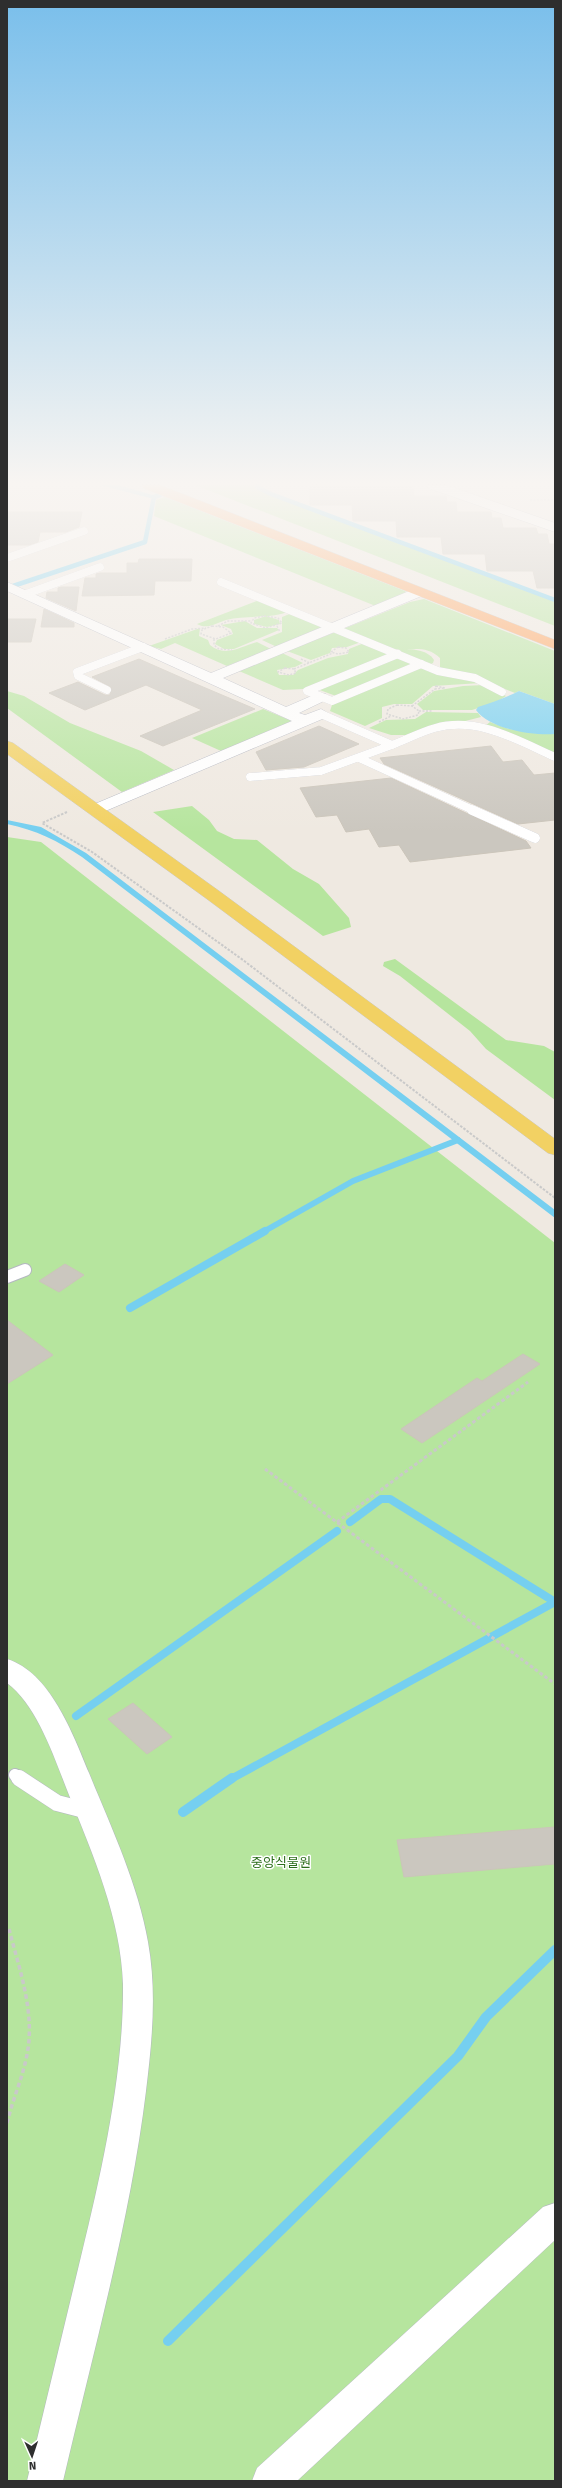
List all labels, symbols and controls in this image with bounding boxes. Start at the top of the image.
park label: 중앙식물원 [251,1855,311,1870]
north arrow [12,2436,52,2476]
text: N [29,2459,36,2472]

